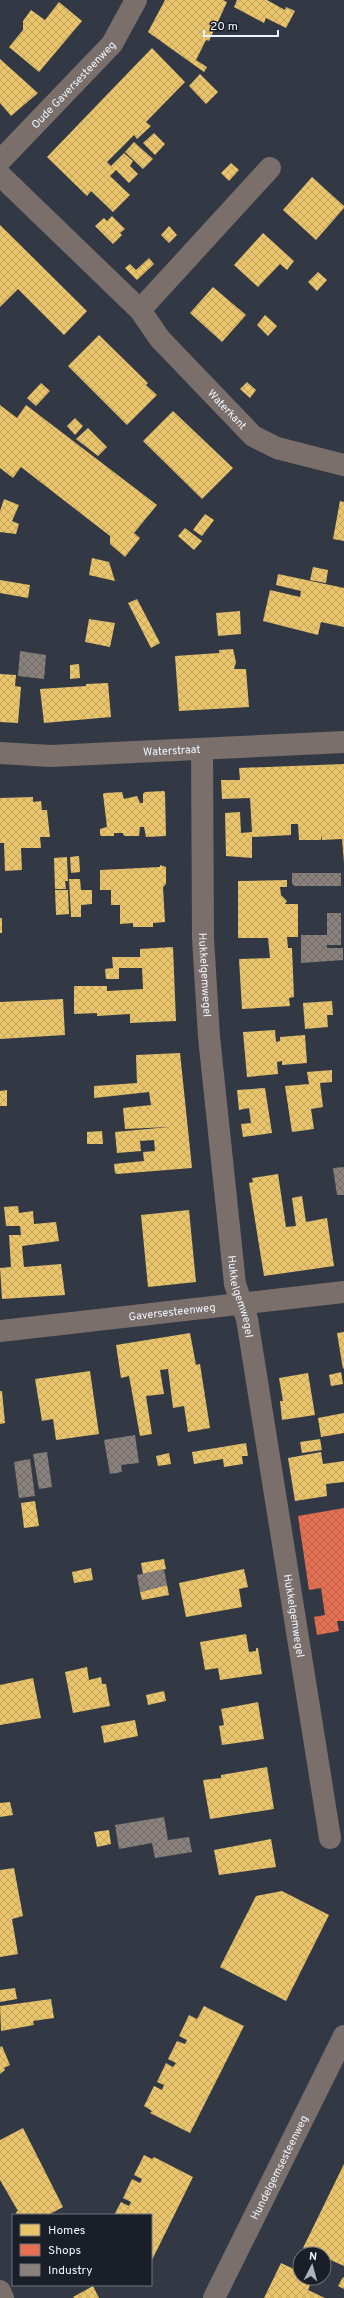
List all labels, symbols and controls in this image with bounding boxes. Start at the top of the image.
scale bar [204,12,278,38]
text: 20 m [210,19,238,35]
street label: Oude Gaversesteenweg [29,38,119,132]
street label: Waterkant [204,387,249,433]
street label: Waterstraat [143,743,201,760]
street label: Hukkelgemwegel [195,933,214,1017]
street label: Hukkelgemwegel [224,1255,256,1339]
street label: Gaversesteenweg [128,1301,216,1324]
street label: Hukkelgemwegel [280,1573,307,1659]
street label: Hundelgemsesteenweg [248,2113,312,2222]
legend [12,2214,152,2286]
text: Homes [48,2223,85,2239]
text: Shops [48,2243,81,2259]
north arrow [292,2246,332,2286]
text: N [308,2250,318,2264]
text: Industry [48,2263,93,2279]

